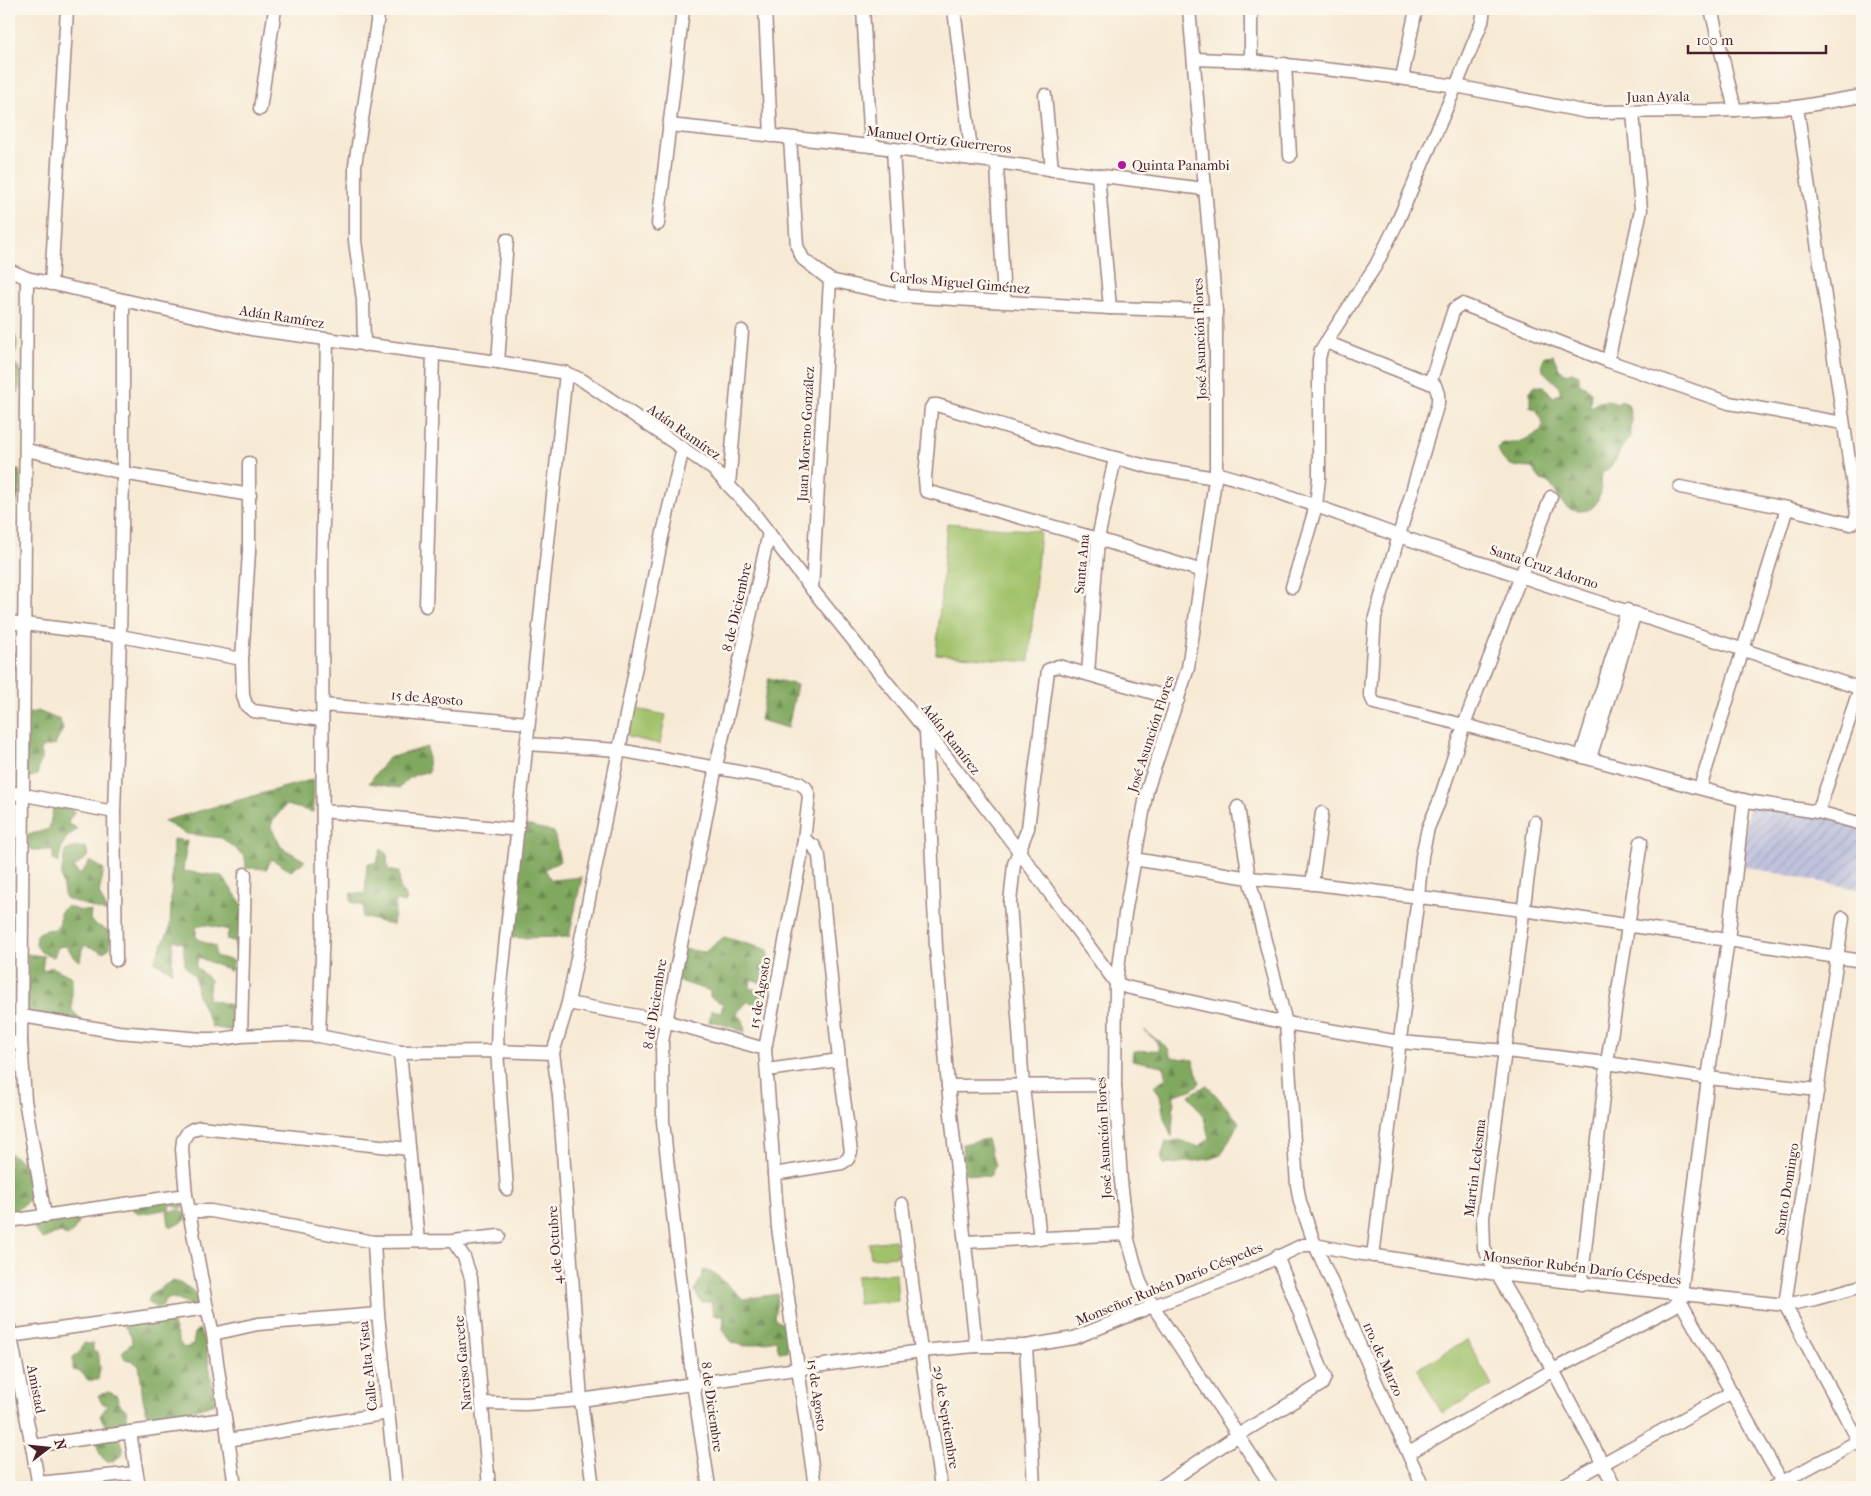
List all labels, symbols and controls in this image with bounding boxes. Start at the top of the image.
scale bar [1688,22,1826,54]
text: 100 m [1696,31,1734,49]
street label: Juan Ayala [1625,88,1690,106]
street label: Manuel Ortiz Guerreros [866,123,1012,157]
place label: Quinta Panambi [1132,157,1230,174]
marker: Quinta Panambi [1116,159,1128,171]
street label: Carlos Miguel Giménez [889,268,1031,298]
street label: José Asunción Flores [1189,278,1211,401]
street label: Adán Ramírez [237,302,326,332]
street label: Juan Moreno González [794,366,818,503]
street label: Adán Ramírez [643,400,724,464]
street label: Santa Ana [1071,533,1093,595]
street label: Santa Cruz Adorno [1487,541,1601,593]
street label: 8 de Diciembre [718,561,756,653]
street label: José Asunción Flores [1124,673,1178,796]
street label: 15 de Agosto [390,686,464,710]
street label: Adán Ramírez [917,699,984,778]
street label: 15 de Agosto [745,956,775,1030]
street label: 8 de Diciembre [639,958,671,1050]
street label: José Asunción Flores [1092,1077,1116,1200]
street label: Martin Ledesma [1461,1117,1490,1218]
street label: Santo Domingo [1771,1142,1803,1236]
street label: 4 de Octubre [544,1205,566,1285]
street label: Monseñor Rubén Darío Céspedes [1073,1239,1265,1329]
street label: Monseñor Rubén Darío Céspedes [1482,1247,1682,1289]
street label: Narciso Garcete [450,1315,476,1411]
street label: 1ro. de Marzo [1359,1319,1407,1399]
street label: Calle Alta Vista [355,1320,381,1412]
street label: 15 de Agosto [804,1358,830,1432]
street label: 8 de Diciembre [697,1361,727,1453]
street label: Amistad [23,1362,49,1415]
street label: 29 de Septiembre [929,1364,963,1470]
north arrow [22,1424,72,1474]
text: N [50,1437,70,1452]

